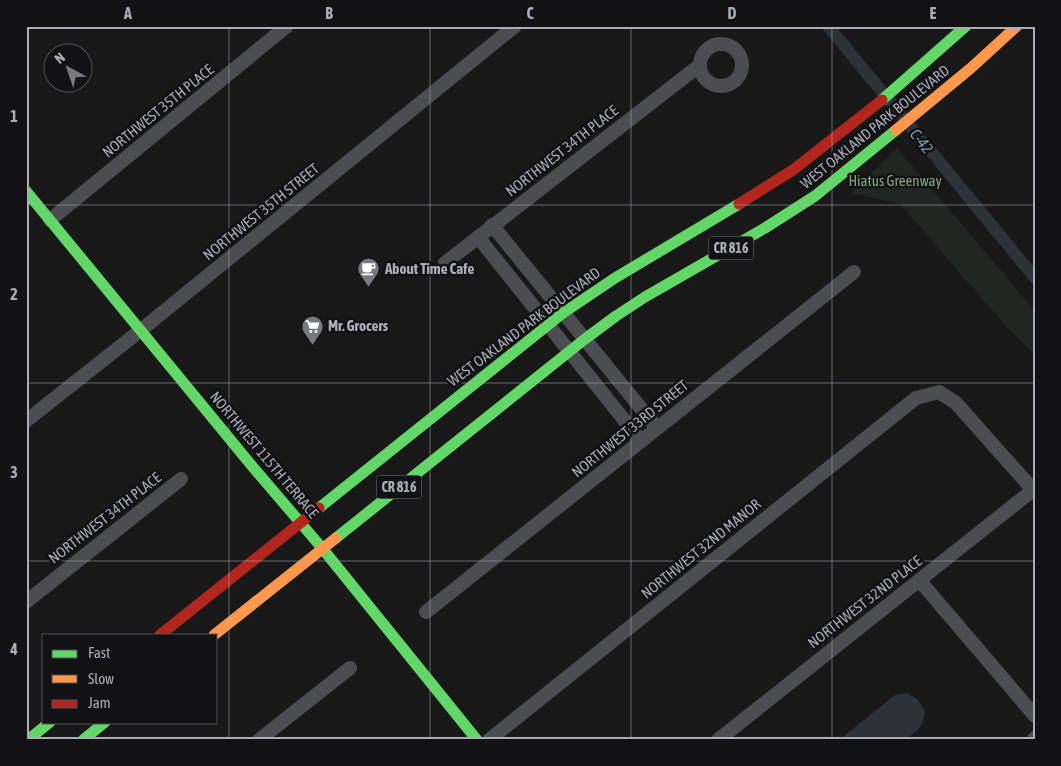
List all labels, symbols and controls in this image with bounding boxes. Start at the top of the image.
text: A [123,4,132,22]
text: B [325,4,333,22]
text: C [526,4,534,22]
text: D [728,4,737,22]
text: E [930,4,937,22]
north arrow [42,42,92,92]
text: N [51,49,68,67]
street label: NORTHWEST 35TH PLACE [99,60,217,161]
street label: WEST OAKLAND PARK BOULEVARD [797,61,952,192]
street label: NORTHWEST 34TH PLACE [502,101,622,200]
text: 1 [10,107,18,125]
water label: C-42 [907,125,938,157]
street label: NORTHWEST 35TH STREET [199,159,322,263]
park label: Hiatus Greenway [848,172,942,189]
road number: CR 816 [708,237,754,260]
cafe icon: About Time Cafe [357,257,381,288]
place label: About Time Cafe [384,260,474,277]
street label: WEST OAKLAND PARK BOULEVARD [444,264,603,389]
text: 2 [10,285,18,303]
supermarket icon: Mr. Grocers [300,314,324,345]
place label: Mr. Grocers [328,317,389,334]
street label: NORTHWEST 33RD STREET [568,376,691,481]
street label: NORTHWEST 115TH TERRACE [207,388,323,522]
text: 3 [10,463,18,481]
street label: NORTHWEST 34TH PLACE [45,468,165,567]
road number: CR 816 [376,476,422,498]
street label: NORTHWEST 32ND MANOR [638,495,764,602]
street label: NORTHWEST 32ND PLACE [804,552,925,651]
legend [42,634,218,724]
text: 4 [9,640,18,658]
text: Fast [88,644,110,661]
text: Slow [88,670,114,687]
text: Jam [88,694,111,711]

